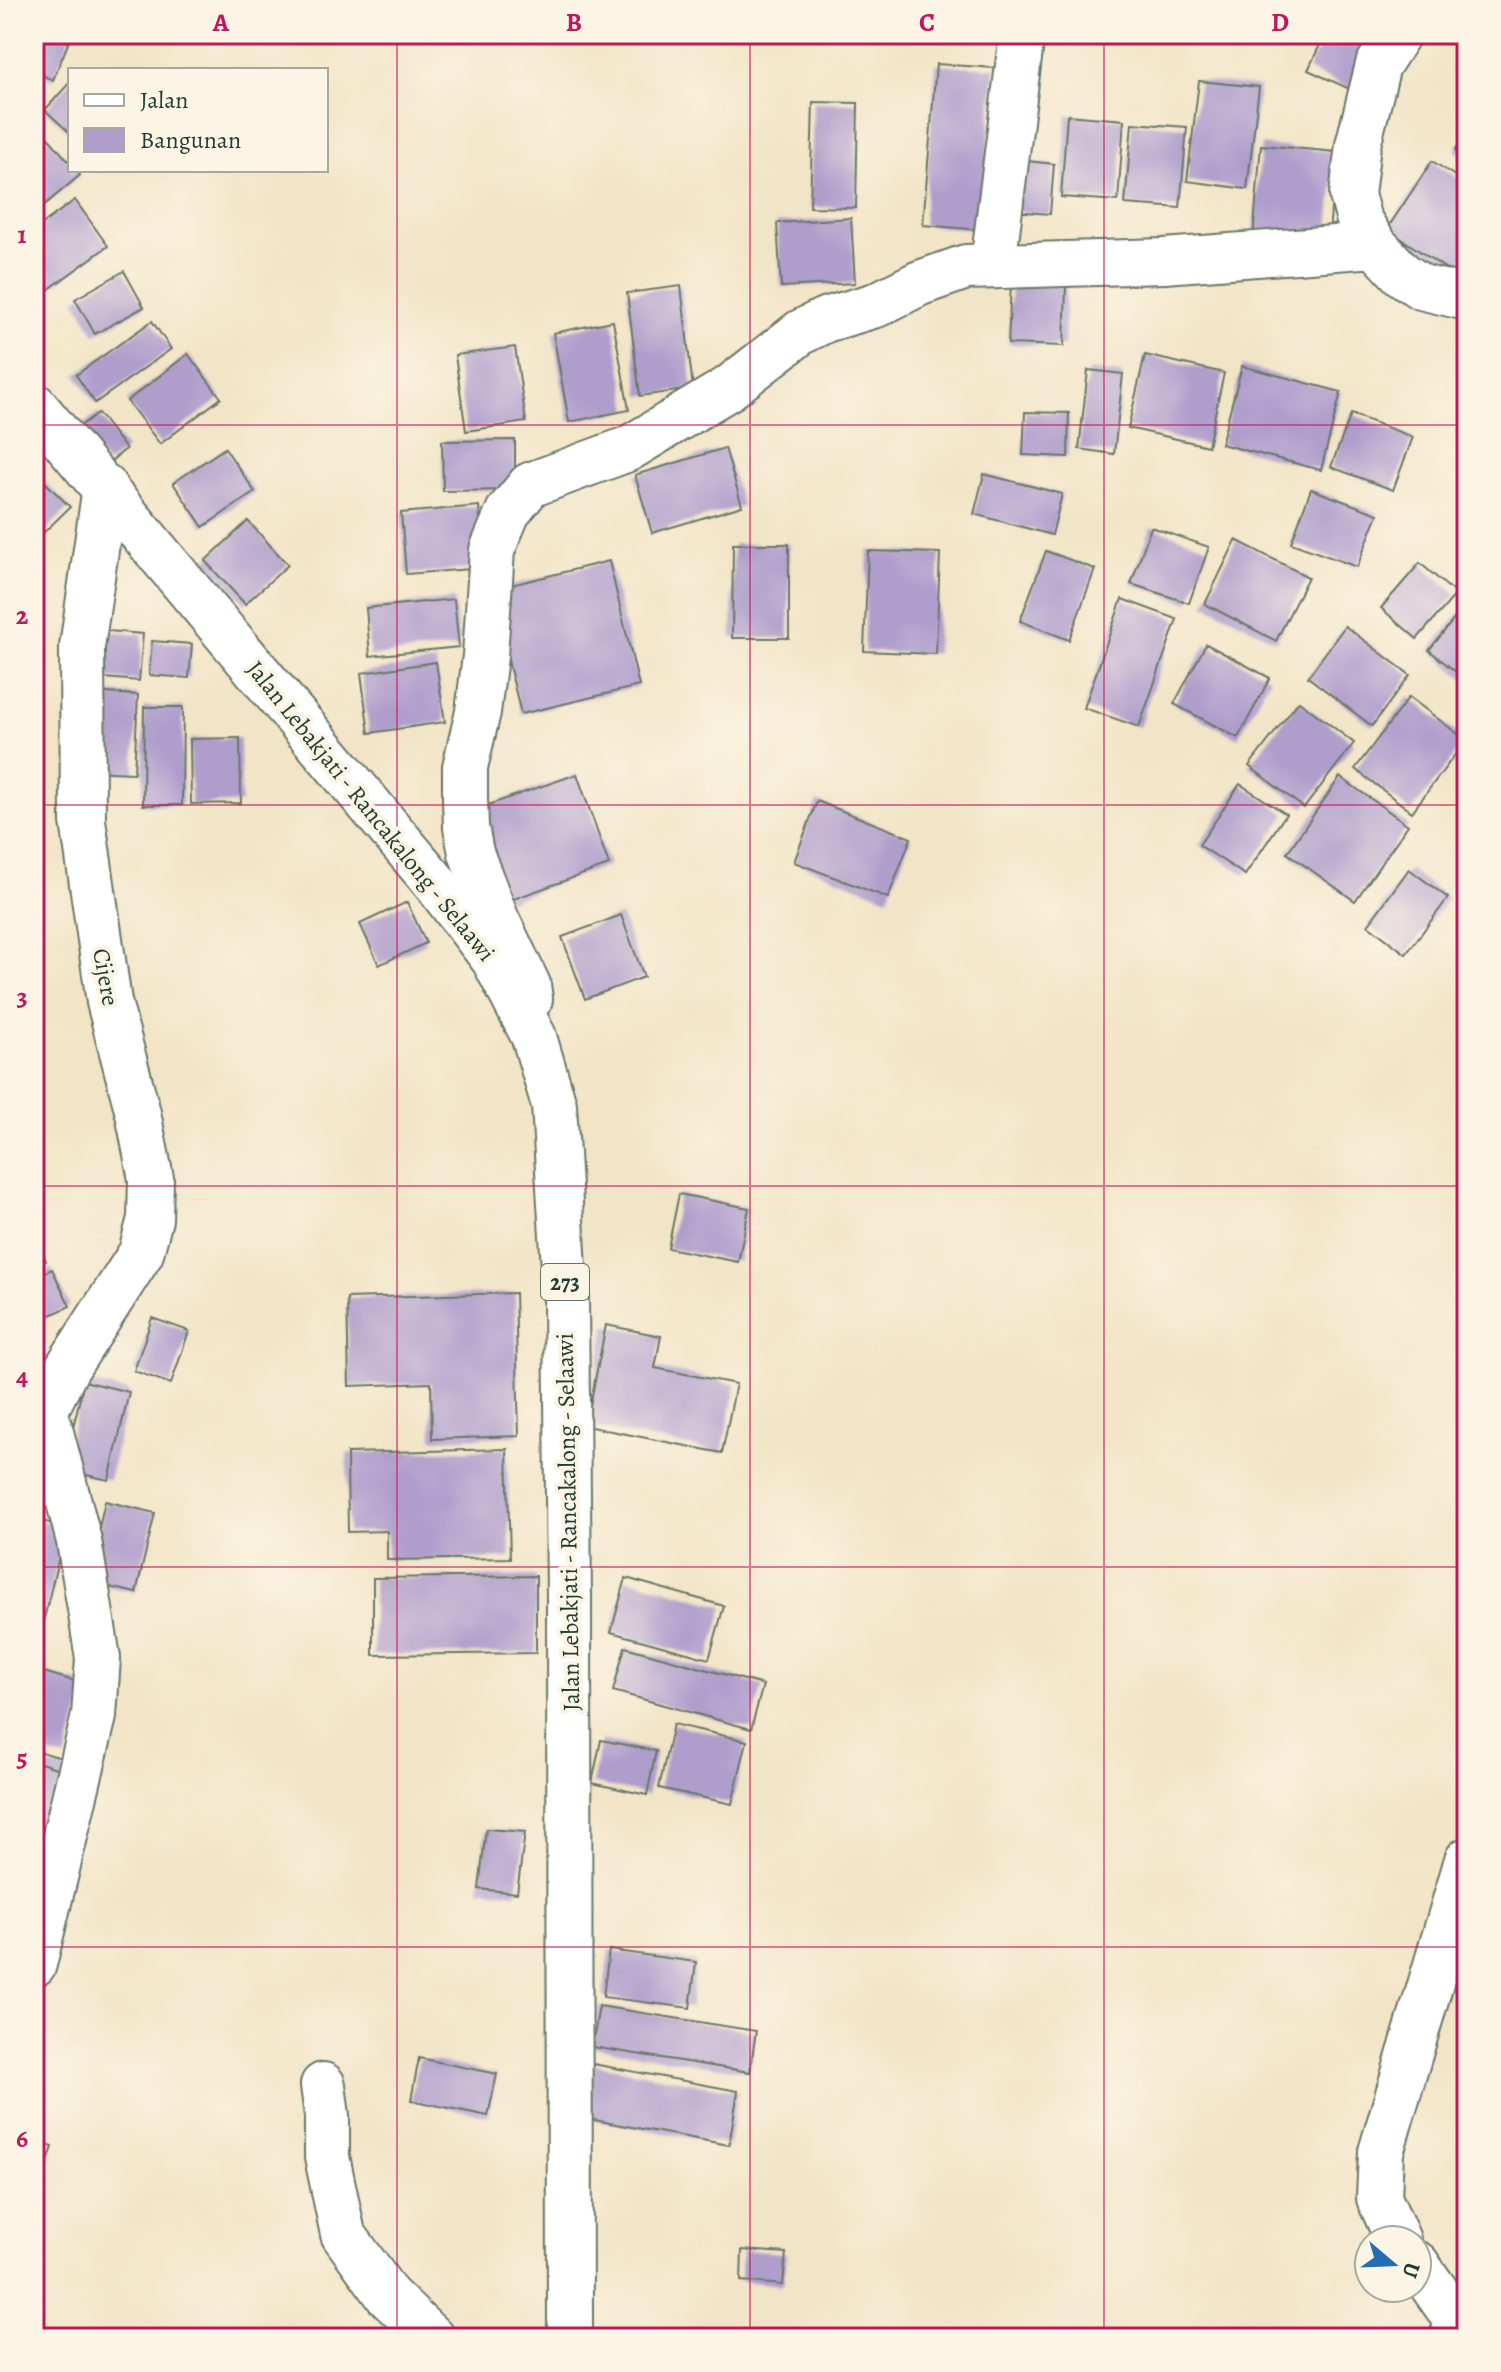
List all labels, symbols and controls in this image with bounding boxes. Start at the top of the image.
text: A [212,5,230,40]
text: B [566,5,582,40]
text: C [919,5,935,40]
text: D [1271,5,1289,40]
legend [68,68,328,172]
text: Jalan [140,84,189,116]
text: Bangunan [140,124,241,156]
text: 1 [17,217,27,252]
text: 2 [16,598,29,633]
street label: Jalan Lebakjati - Rancakalong - Selaawi [240,654,502,968]
street label: Cijere [85,946,127,1008]
text: 3 [16,979,28,1014]
road number: 273 [541,1264,589,1300]
street label: Jalan Lebakjati - Rancakalong - Selaawi [549,1333,587,1711]
text: 4 [16,1359,28,1394]
text: 5 [16,1740,28,1775]
text: 6 [16,2121,28,2156]
north arrow [1353,2224,1433,2304]
text: U [1394,2258,1428,2282]

